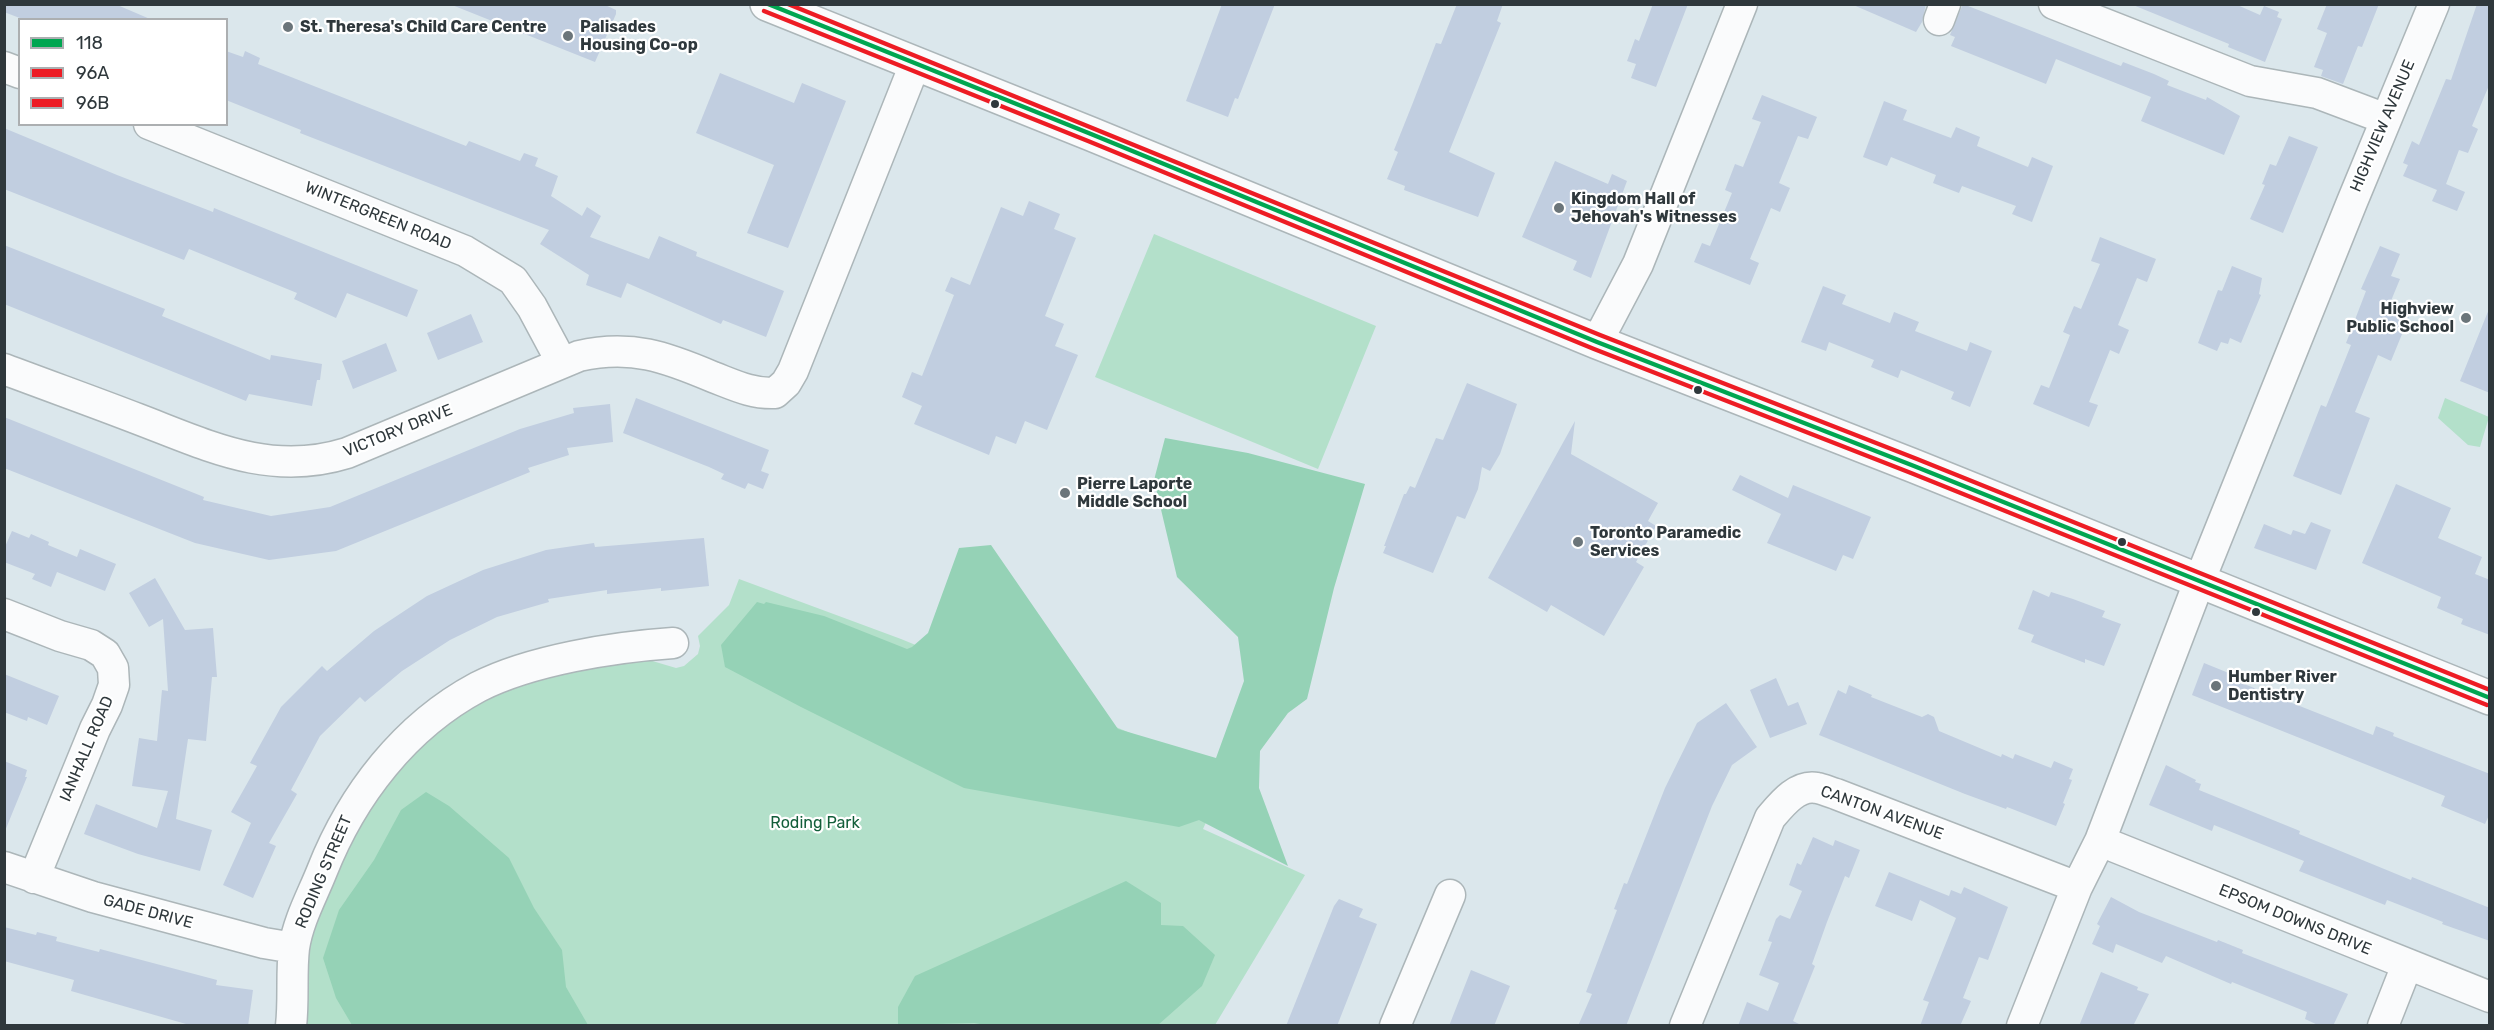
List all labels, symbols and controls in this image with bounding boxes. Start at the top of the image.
place label: St. Theresa's Child Care Centre [300,17,546,37]
place label: Palisades Housing Co-op [580,17,698,55]
legend [18,18,228,126]
marker: St. Theresa's Child Care Centre [281,20,295,34]
marker: Palisades Housing Co-op [561,29,575,43]
text: 118 [76,32,103,54]
street label: HIGHVIEW AVENUE [2347,57,2419,195]
text: 96A [76,62,109,84]
text: 96B [76,92,109,114]
unlabelled marker [989,98,1001,110]
street label: WINTERGREEN ROAD [302,178,454,254]
place label: Kingdom Hall of Jehovah's Witnesses [1571,189,1737,227]
marker: Kingdom Hall of Jehovah's Witnesses [1552,201,1566,215]
place label: Highview Public School [2346,299,2454,337]
marker: Highview Public School [2459,311,2473,325]
unlabelled marker [1692,384,1704,396]
street label: VICTORY DRIVE [341,400,455,462]
place label: Pierre Laporte Middle School [1077,474,1192,512]
marker: Pierre Laporte Middle School [1058,486,1072,500]
place label: Toronto Paramedic Services [1590,523,1741,561]
marker: Toronto Paramedic Services [1571,535,1585,549]
unlabelled marker [2116,536,2128,548]
unlabelled marker [2250,606,2262,618]
place label: Humber River Dentistry [2228,667,2337,705]
marker: Humber River Dentistry [2209,679,2223,693]
street label: IANHALL ROAD [56,693,118,805]
street label: CANTON AVENUE [1818,782,1946,844]
street label: RODING STREET [292,813,356,931]
park label: Roding Park [770,813,860,833]
street label: EPSOM DOWNS DRIVE [2216,881,2374,959]
street label: GADE DRIVE [101,891,195,933]

